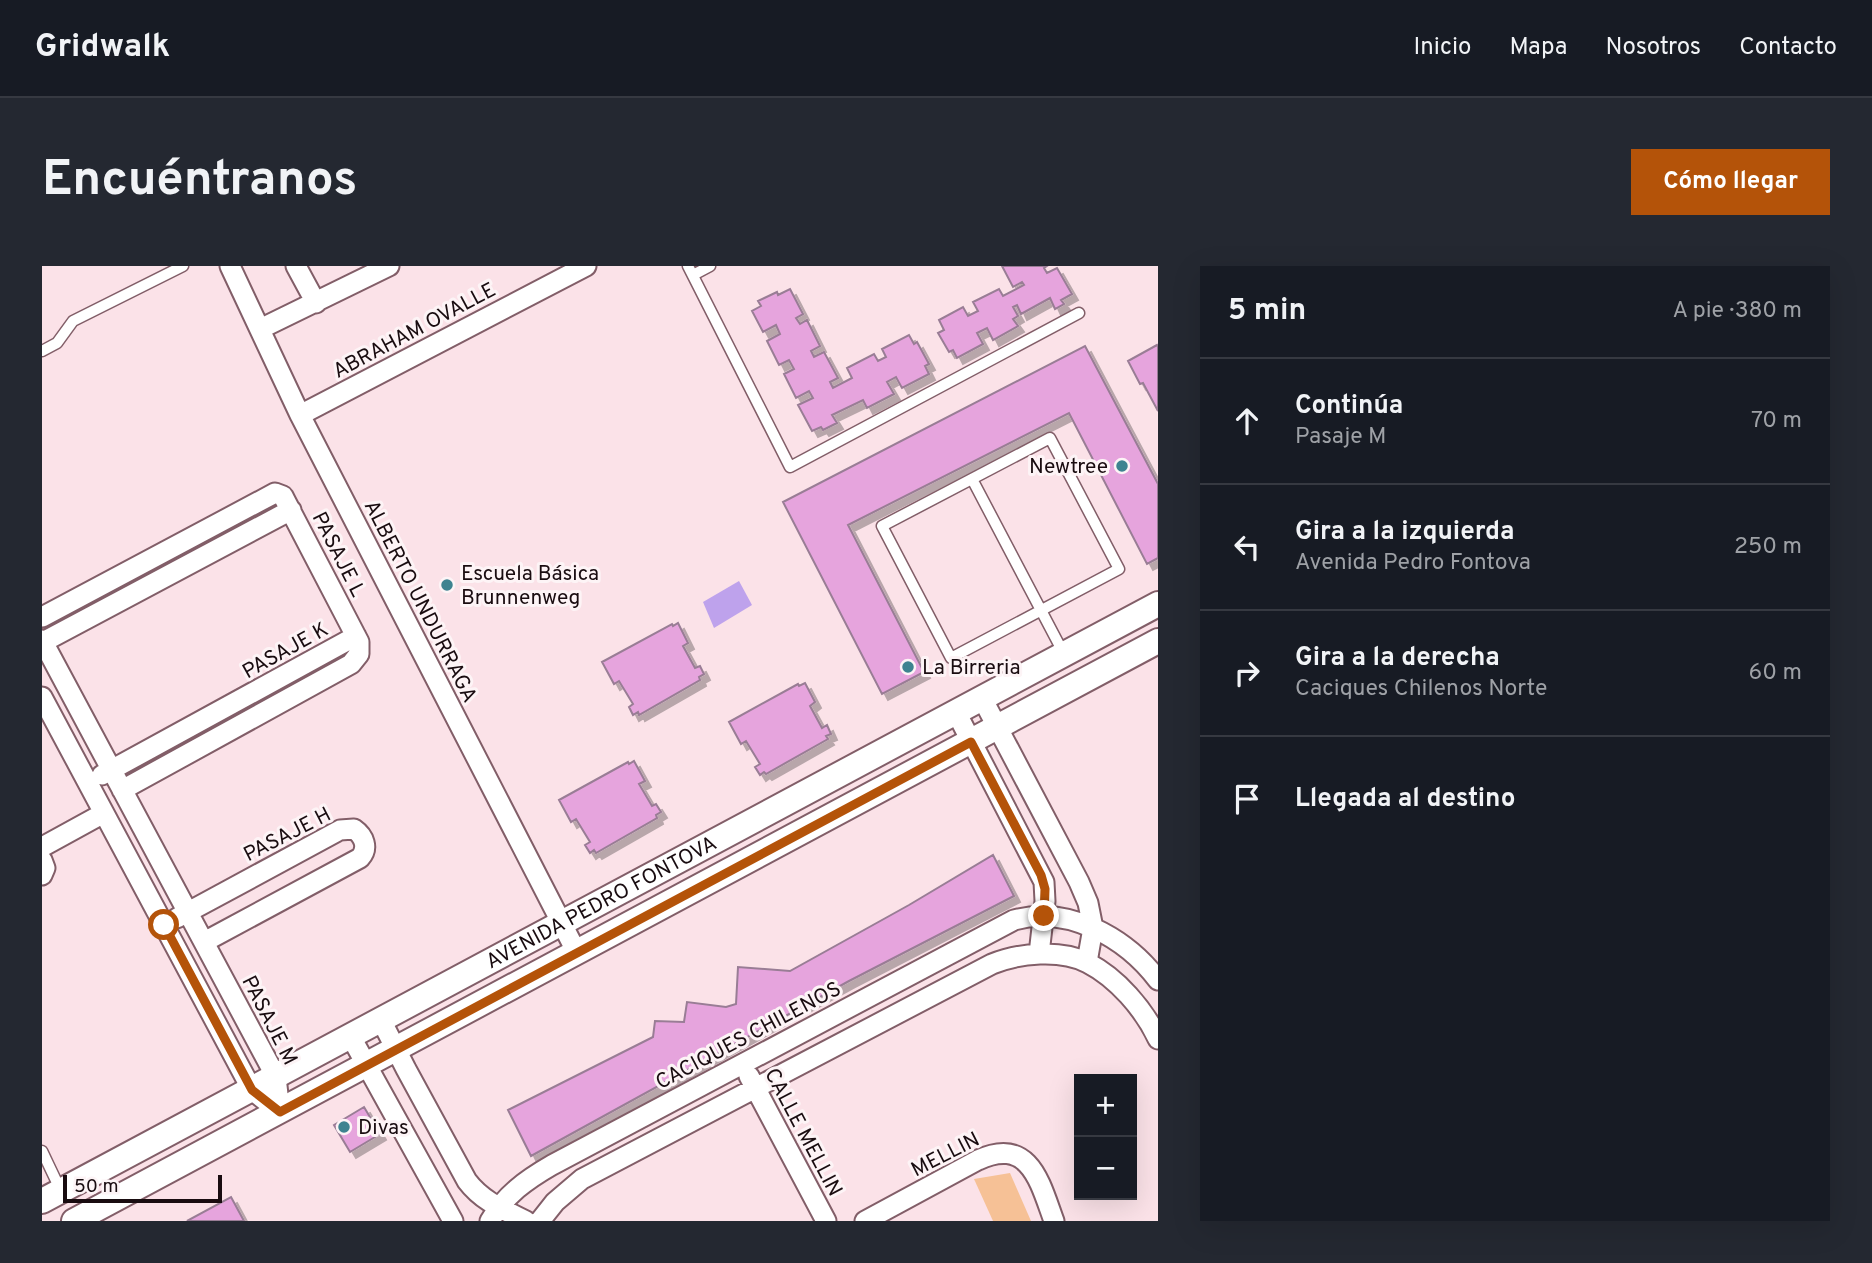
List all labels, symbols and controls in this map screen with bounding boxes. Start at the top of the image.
text: Gridwalk [35,27,170,69]
text: Inicio [1414,33,1471,63]
text: Mapa [1509,33,1568,63]
text: Nosotros [1606,33,1701,63]
text: Contacto [1739,33,1837,63]
button: Cómo llegar [1631,149,1830,215]
text: Encuéntranos [42,151,357,213]
street label: ABRAHAM OVALLE [329,277,501,386]
text: 5 min [1228,293,1306,330]
text: A pie · 380 m [1673,297,1802,326]
text: Continúa [1295,390,1403,423]
icon: ahead [1228,402,1266,440]
text: 70 m [1751,407,1802,436]
text: Pasaje M [1295,423,1387,452]
place label: Newtree [1029,454,1108,481]
marker: Newtree [1114,458,1130,474]
street label: ALBERTO UNDURRAGA [357,496,483,708]
street label: PASAJE L [305,508,371,602]
text: Gira a la izquierda [1295,516,1514,549]
icon: left [1228,528,1266,566]
text: 250 m [1734,533,1802,562]
text: Avenida Pedro Fontova [1295,549,1531,578]
place label: Escuela Básica Brunnenweg [461,561,599,612]
marker: Escuela Básica Brunnenweg [439,577,455,593]
street label: PASAJE K [238,617,333,686]
text: Gira a la derecha [1295,642,1500,675]
icon: right [1228,654,1266,692]
place label: La Birreria [922,655,1021,682]
marker: La Birreria [900,659,916,675]
text: 60 m [1749,659,1802,688]
text: Caciques Chilenos Norte [1295,675,1547,704]
icon: arrive [1228,780,1266,818]
text: Llegada al destino [1295,783,1515,816]
street label: PASAJE H [239,802,336,869]
street label: AVENIDA PEDRO FONTOVA [482,830,722,976]
route end [1028,900,1059,931]
route start [148,909,179,940]
street label: PASAJE M [235,971,303,1070]
street label: CACIQUES CHILENOS [651,976,846,1097]
street label: CALLE MELLIN [758,1064,848,1201]
map controls [1074,1074,1137,1200]
button: + [1074,1074,1137,1137]
place label: Divas [358,1115,409,1142]
marker: Divas [336,1119,352,1135]
street label: MELLIN [907,1127,985,1184]
button: − [1074,1137,1137,1200]
scale bar [63,1172,222,1204]
text: 50 m [74,1175,119,1199]

